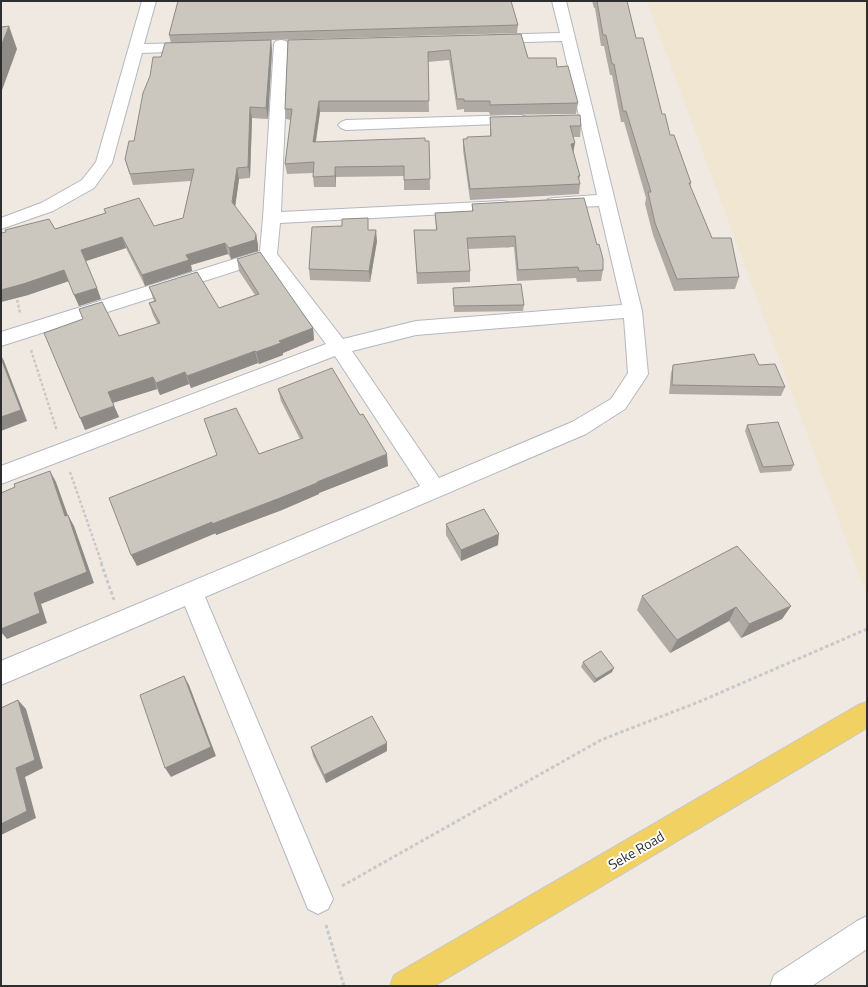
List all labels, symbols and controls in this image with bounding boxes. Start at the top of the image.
street label: Seke Road [604,825,668,875]

